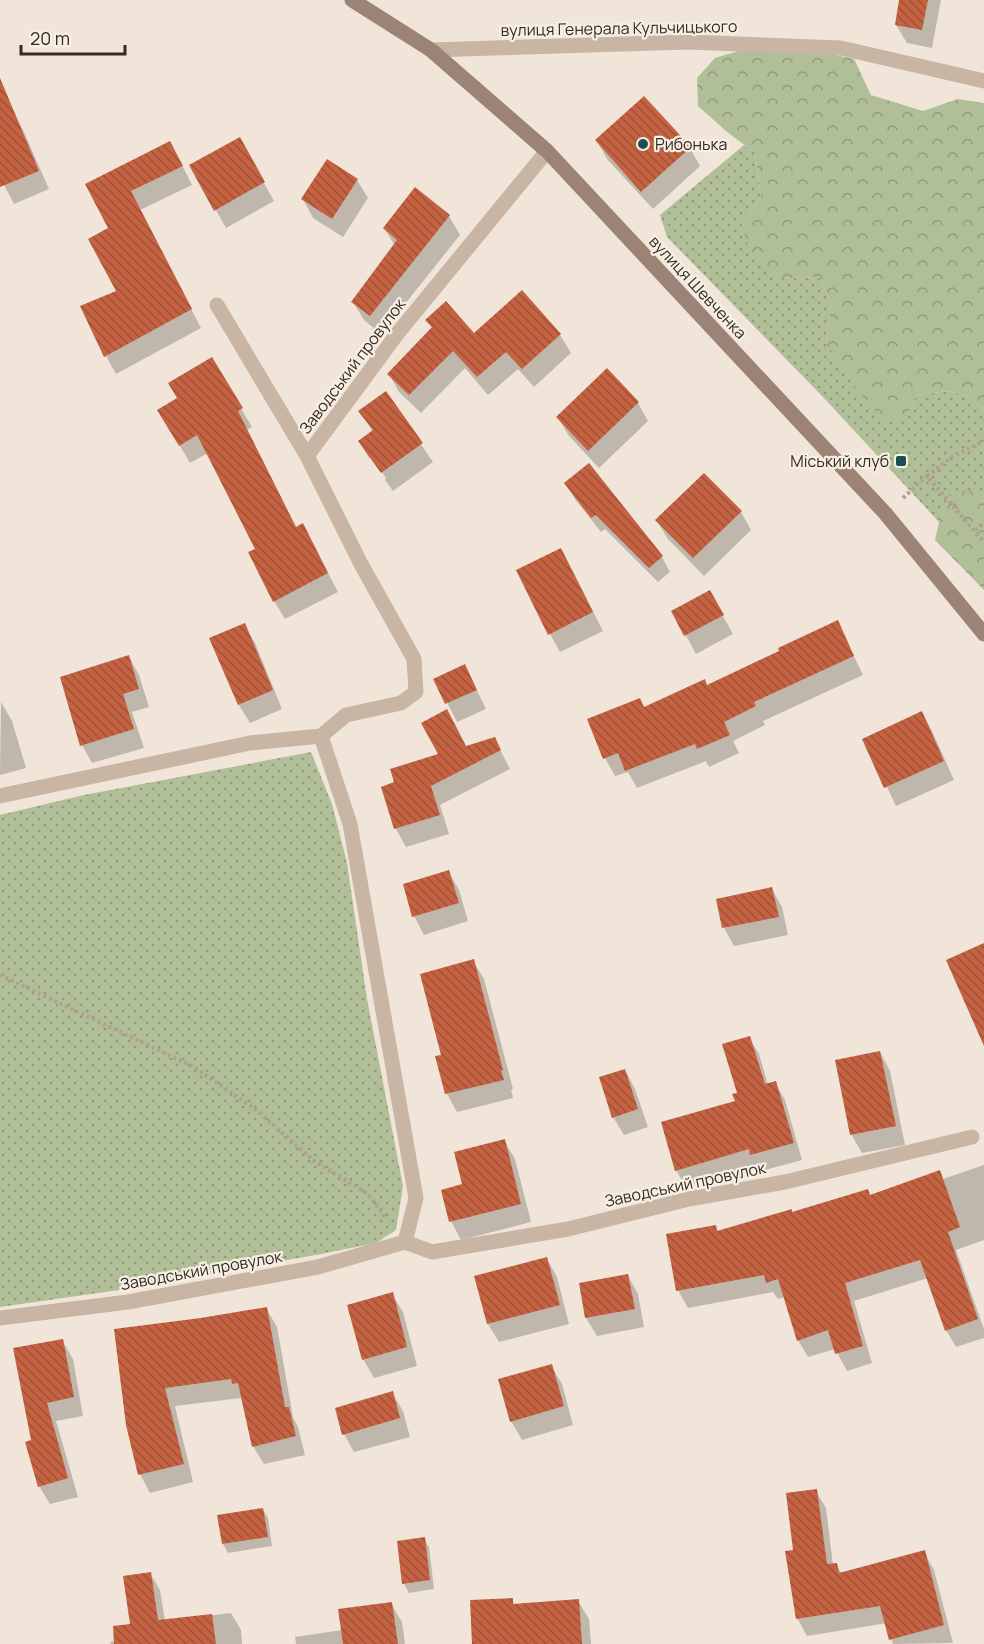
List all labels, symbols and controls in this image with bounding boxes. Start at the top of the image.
street label: вулиця Генерала Кульчицького [500,15,738,41]
scale bar [21,18,124,56]
text: 20 m [30,26,70,50]
place label: Рибонька [655,133,727,155]
marker: Рибонька [636,137,650,151]
street label: вулиця Шевченка [644,231,752,343]
street label: Заводський провулок [294,293,411,438]
place label: Міський клуб [790,450,889,472]
marker: Міський клуб [894,454,908,468]
street label: Заводський провулок [602,1156,769,1212]
street label: Заводський провулок [118,1245,285,1295]

